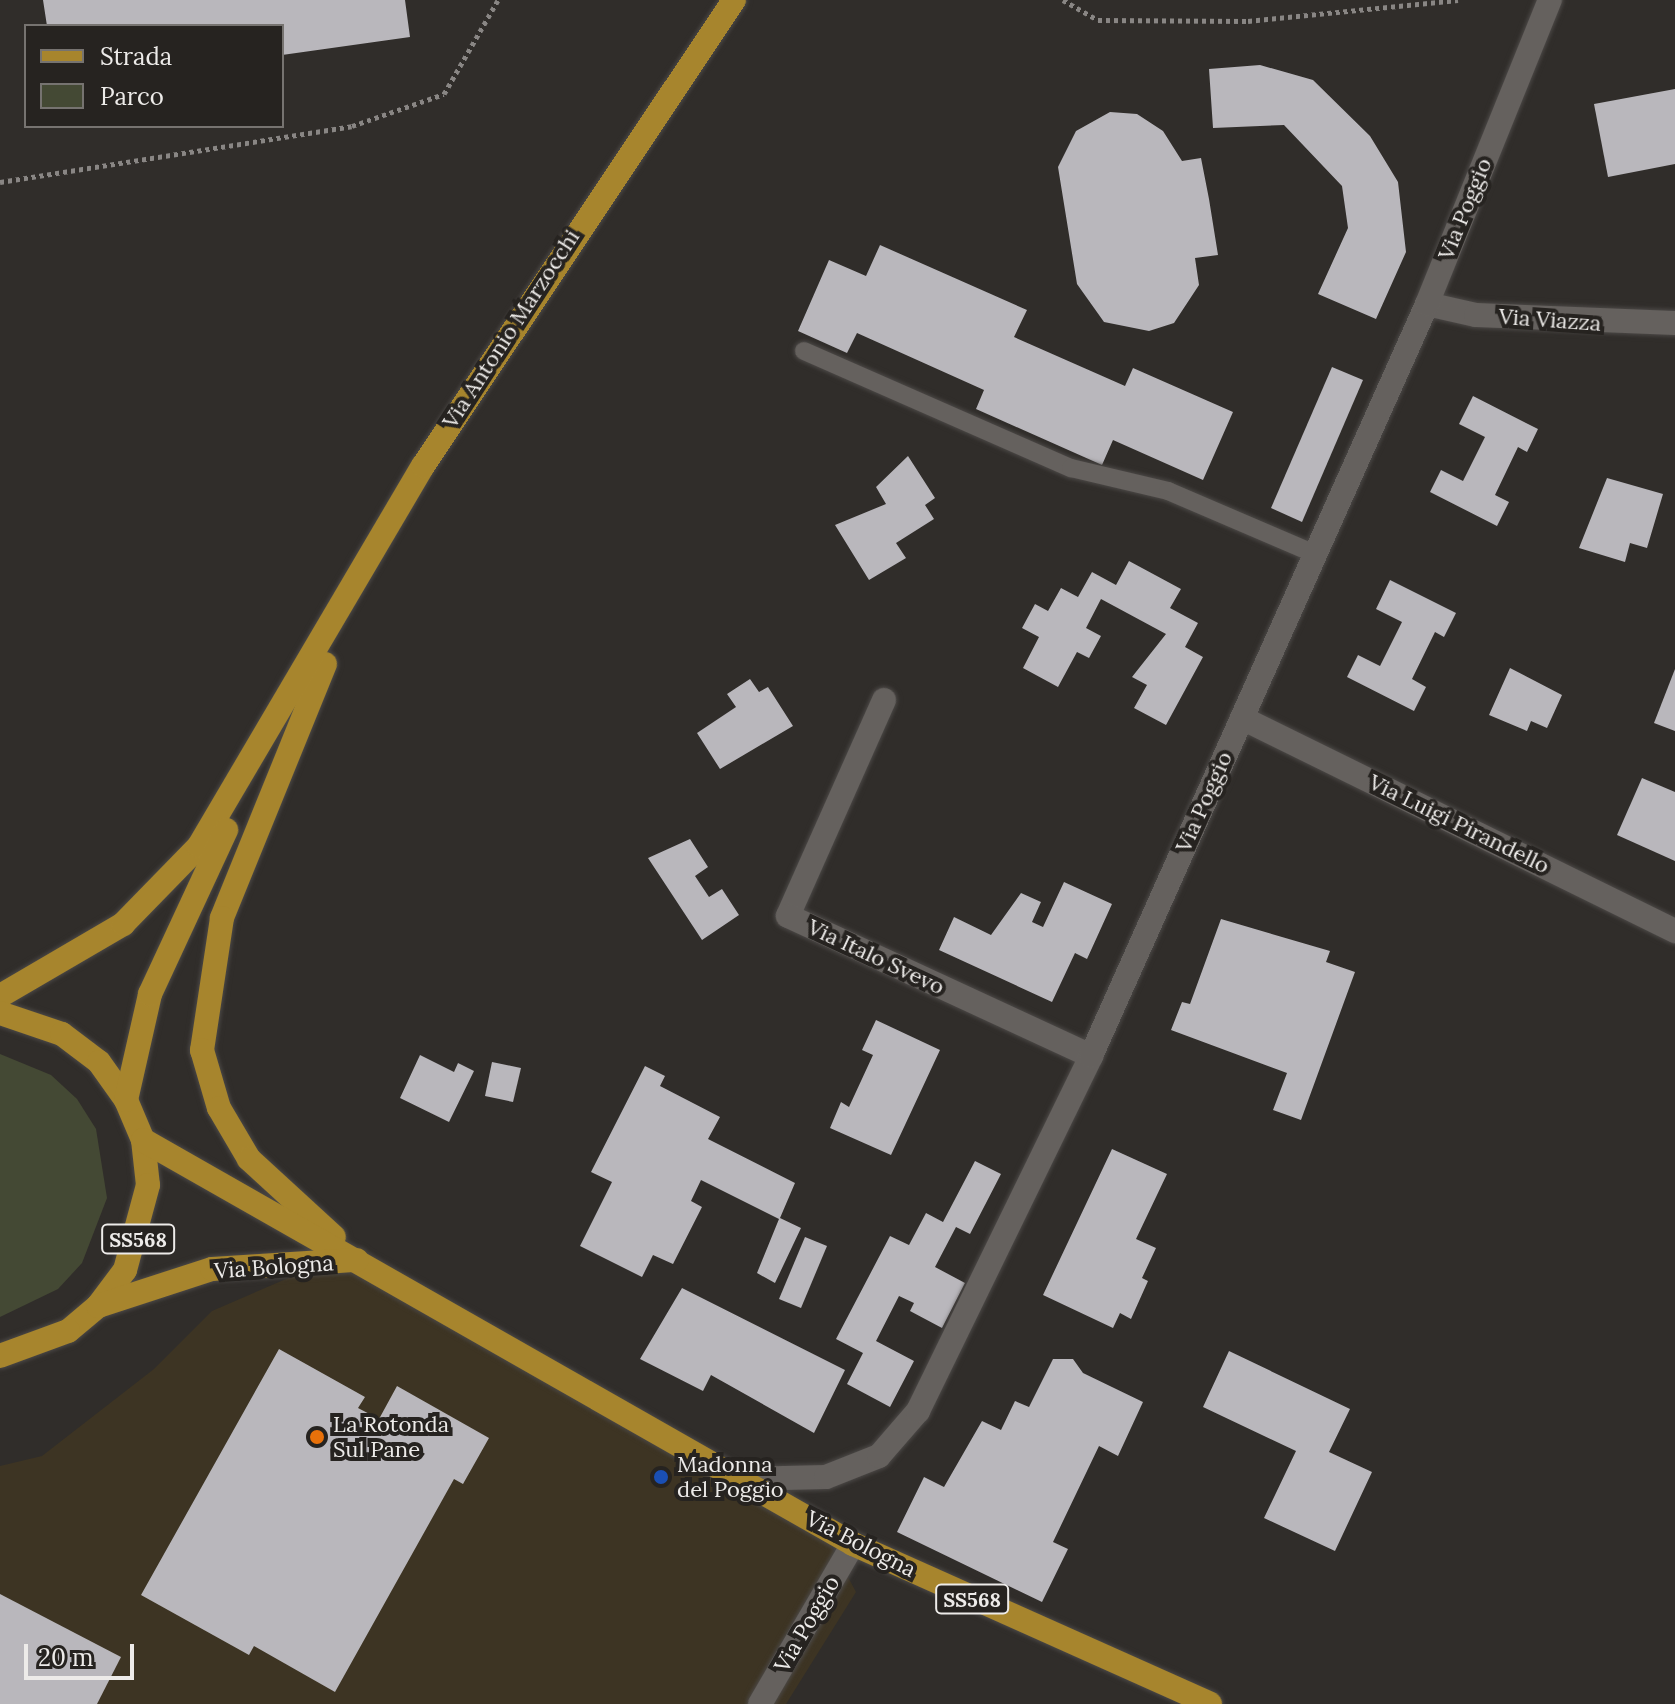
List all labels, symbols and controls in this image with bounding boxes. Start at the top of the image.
legend [24,24,284,128]
text: Strada [100,41,172,72]
text: Parco [100,81,164,112]
street label: Via Poggio [1433,154,1497,264]
street label: Via Antonio Marzocchi [437,225,585,433]
street label: Via Viazza [1498,303,1602,337]
street label: Via Poggio [1170,748,1238,856]
street label: Via Luigi Pirandello [1364,769,1554,879]
street label: Via Italo Svevo [803,914,949,1000]
road number: SS568 [100,1223,176,1255]
street label: Via Bologna [213,1250,335,1284]
place label: La Rotonda Sul Pane [333,1411,449,1462]
marker: La Rotonda Sul Pane [308,1428,326,1446]
place label: Madonna del Poggio [677,1451,784,1502]
marker: Madonna del Poggio [652,1468,670,1486]
street label: Via Bologna [802,1505,920,1583]
street label: Via Poggio [769,1571,845,1677]
road number: SS568 [934,1583,1010,1615]
scale bar [28,1628,138,1678]
text: 20 m [38,1642,94,1673]

